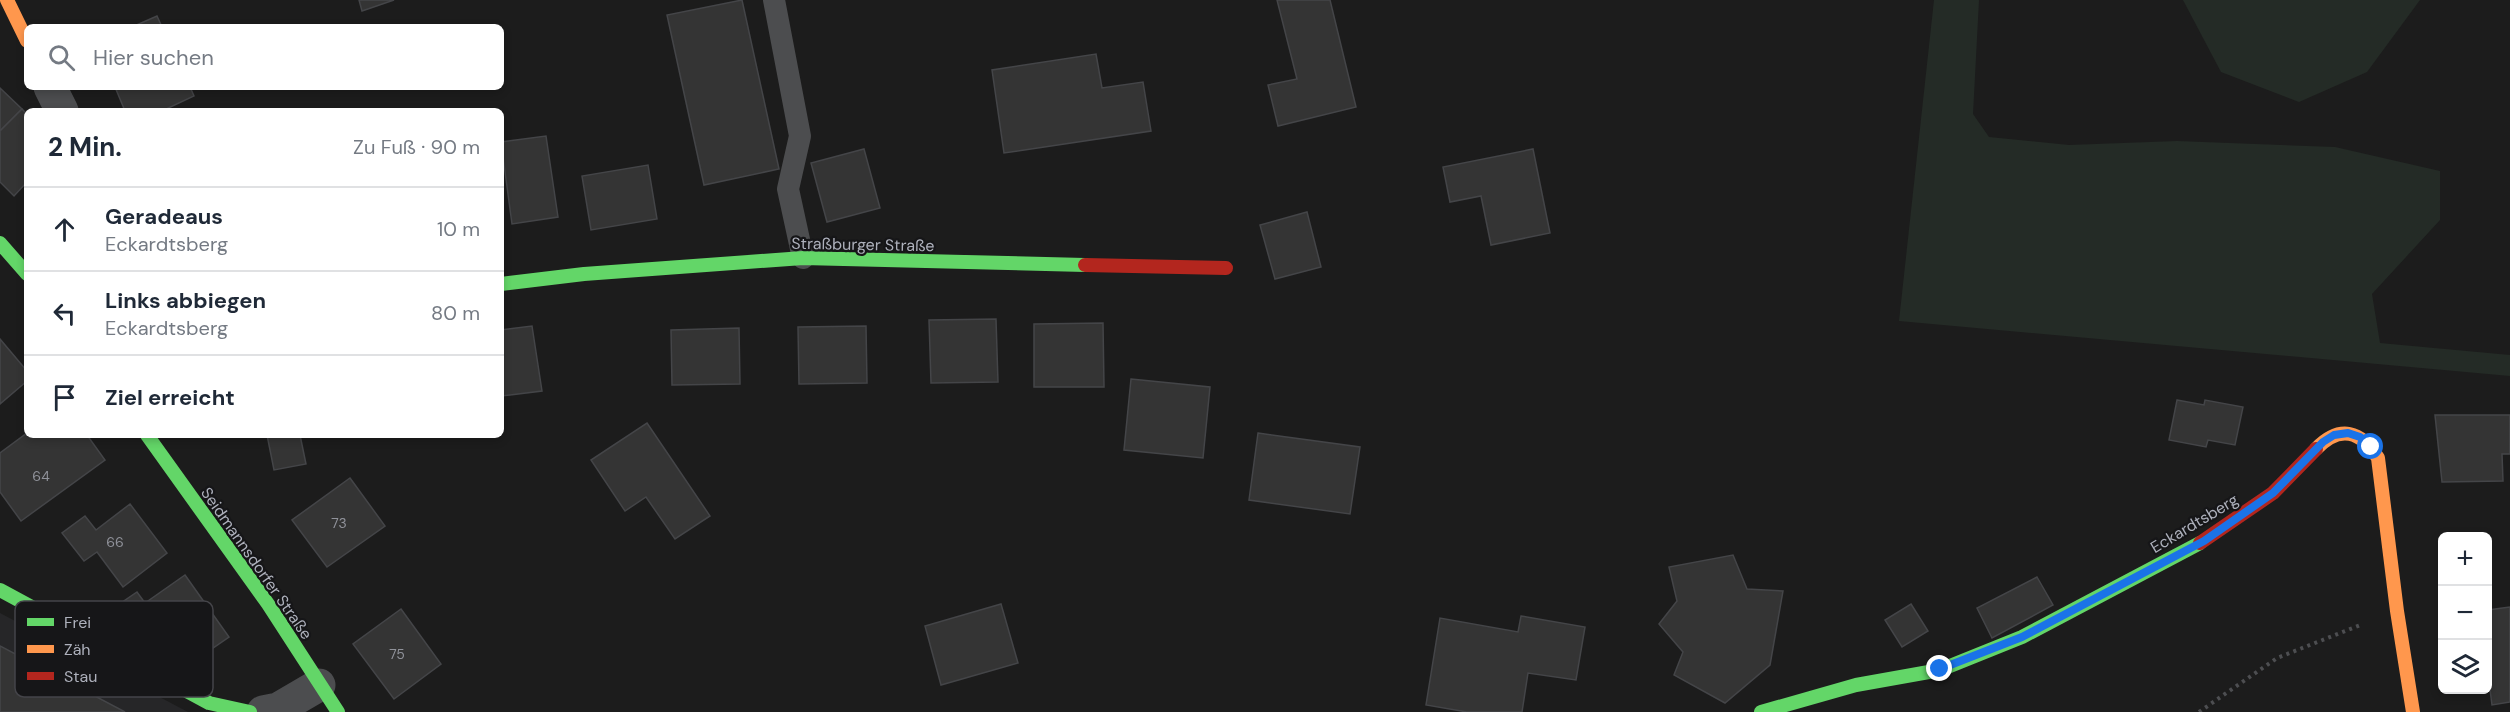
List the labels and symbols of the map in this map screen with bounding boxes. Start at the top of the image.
street label: Straßburger Straße [791,233,935,256]
route start [2357,433,2383,459]
house number: 64 [32,467,50,485]
street label: Seidmannsdorfer Straße [196,483,317,643]
street label: Eckardtsberg [2147,489,2242,558]
house number: 73 [331,514,347,532]
house number: 66 [106,533,124,551]
legend [15,601,213,697]
text: Frei [64,612,91,633]
text: Zäh [64,639,91,660]
house number: 75 [389,645,405,663]
route end [1926,655,1952,681]
text: Stau [64,666,97,687]

